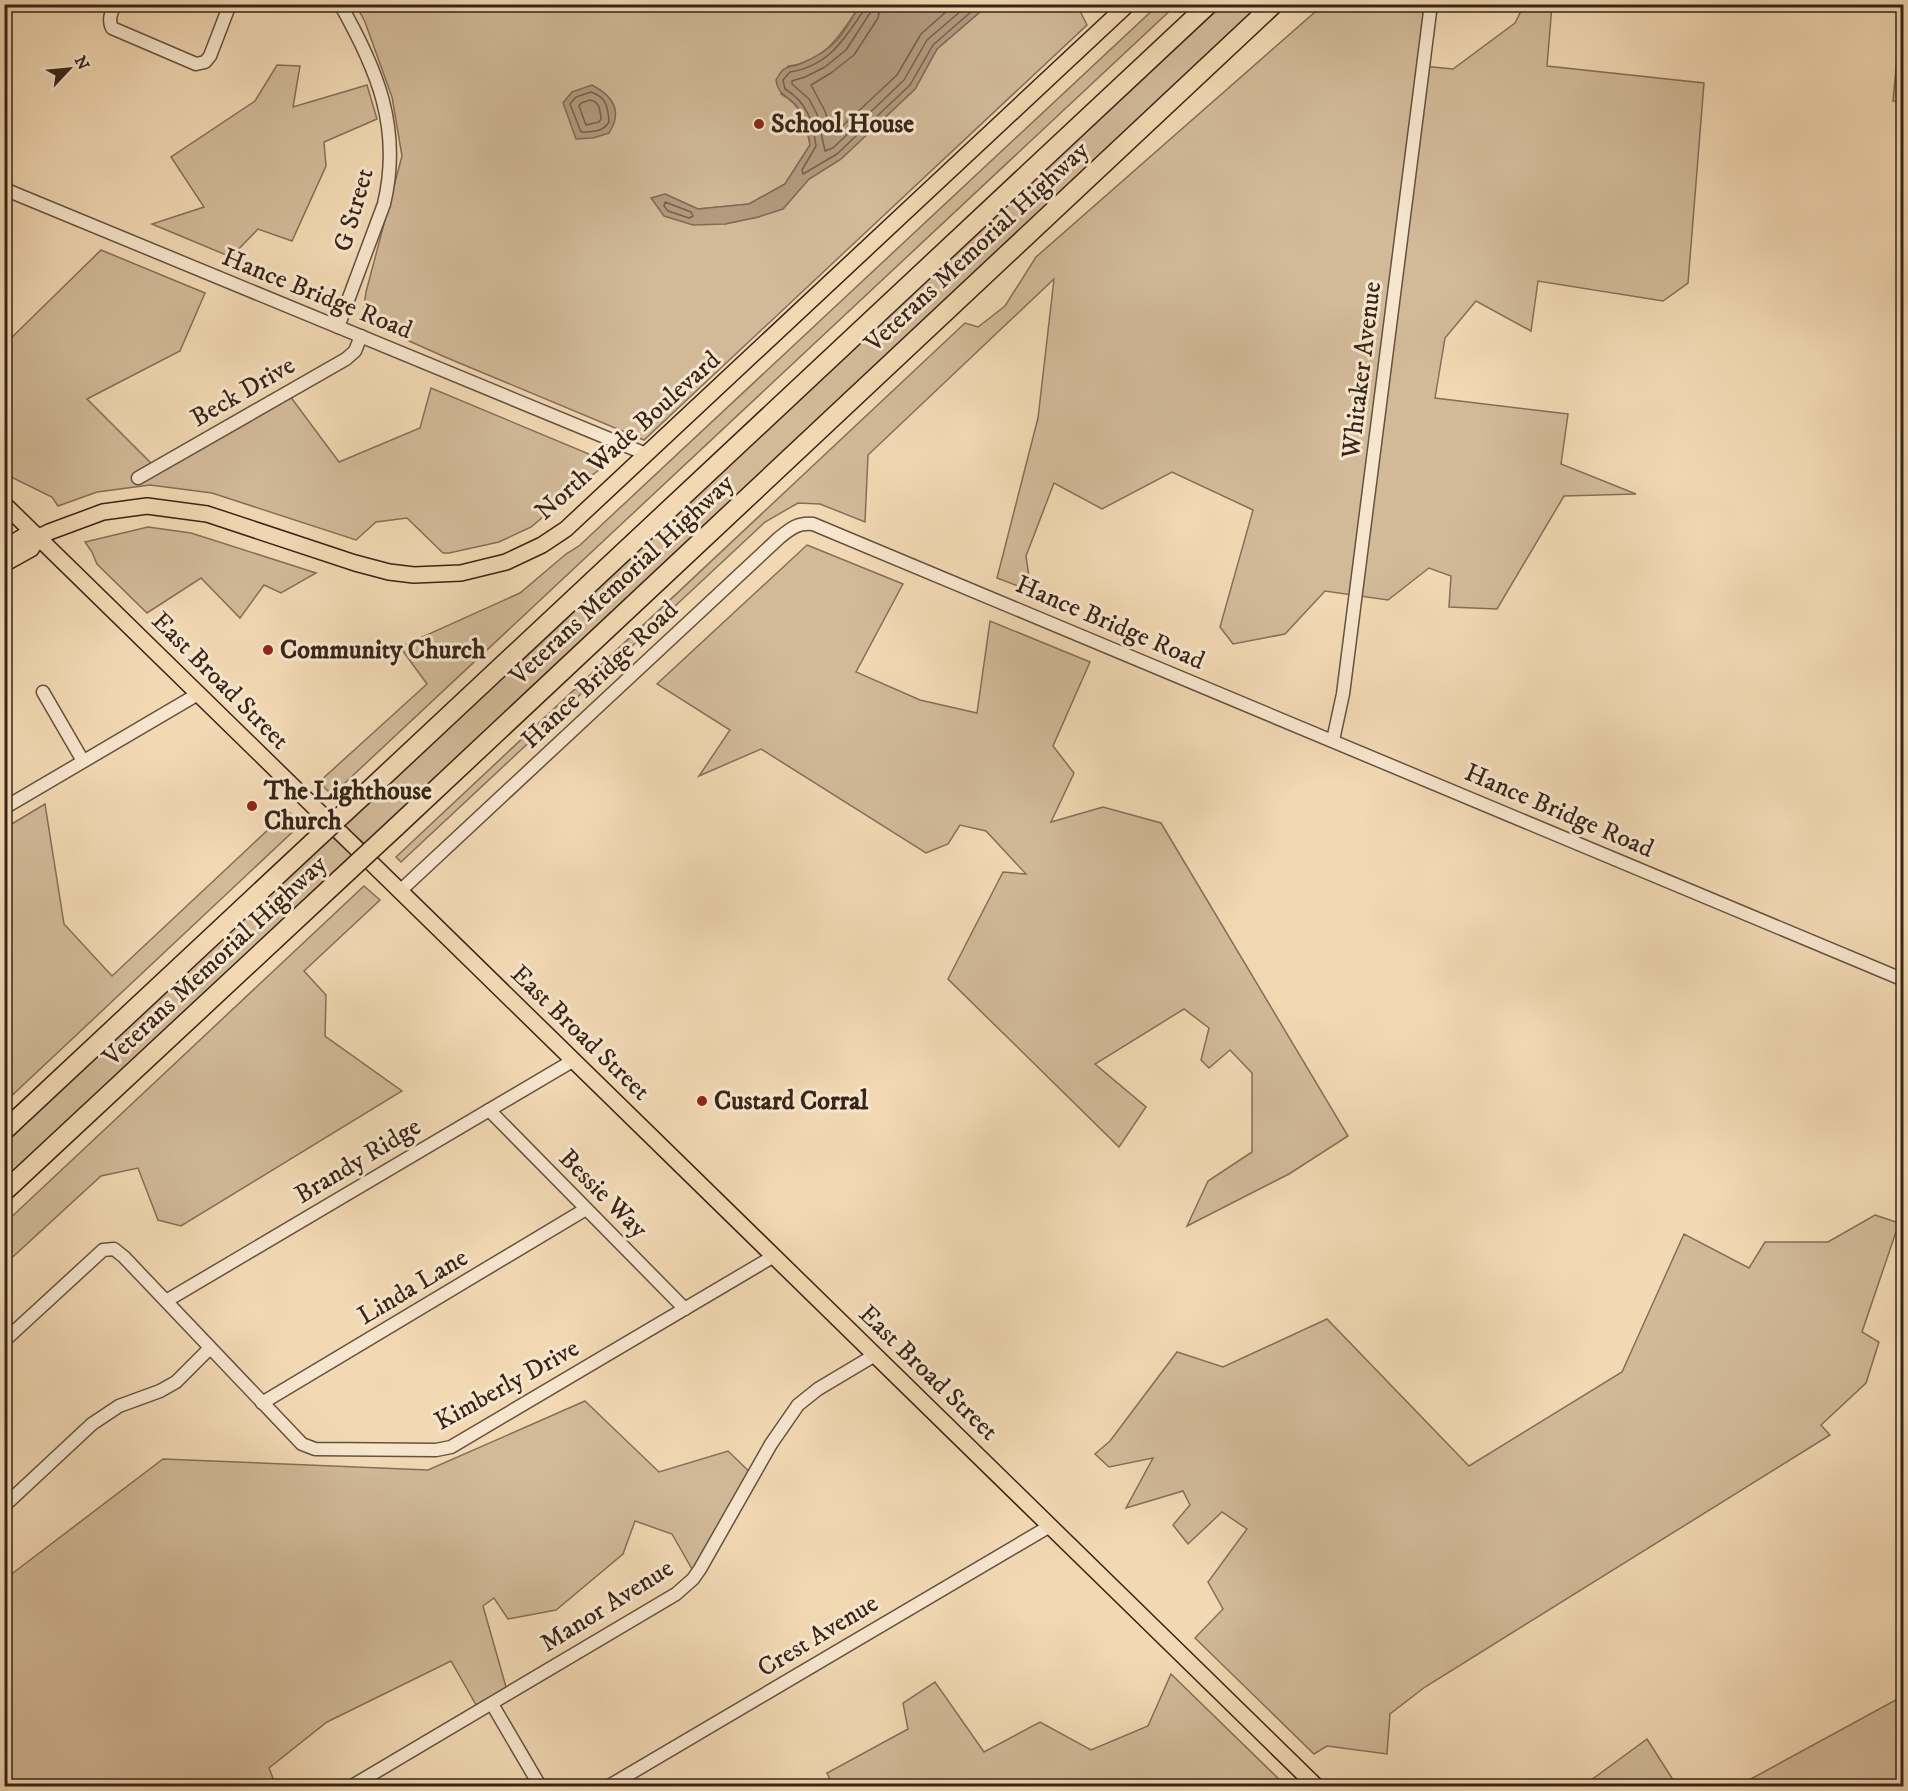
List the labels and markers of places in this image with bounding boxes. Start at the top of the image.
place label: School House [771,108,914,141]
marker: School House [752,117,766,131]
place label: Community Church [280,634,486,667]
marker: Community Church [261,643,275,657]
place label: The Lighthouse Church [263,775,432,838]
marker: The Lighthouse Church [245,799,259,813]
place label: Custard Corral [714,1085,869,1118]
marker: Custard Corral [695,1094,709,1108]

